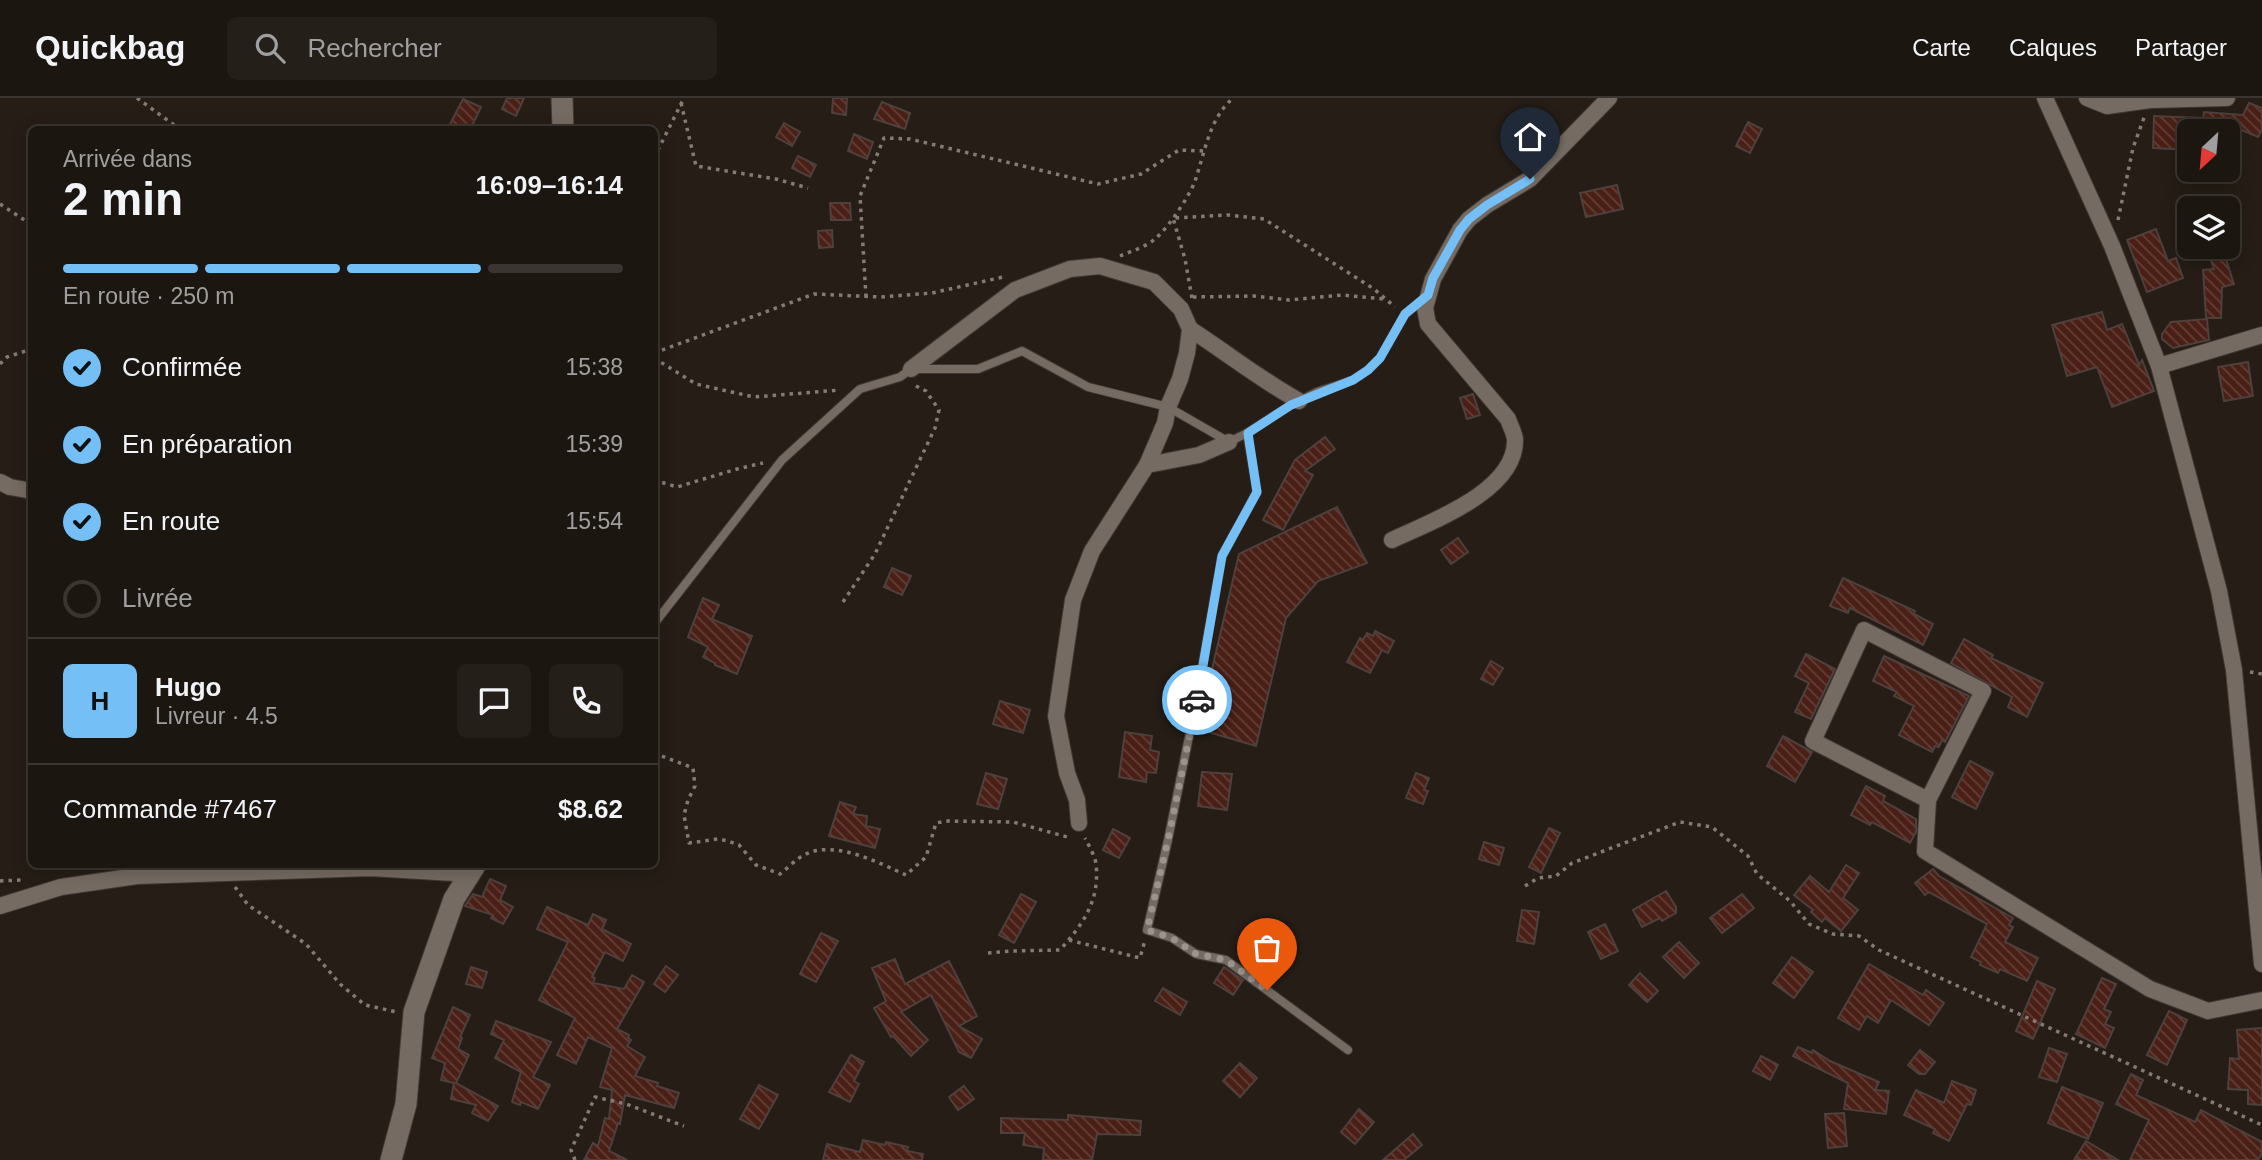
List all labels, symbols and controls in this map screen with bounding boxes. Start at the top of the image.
search box [227,17,717,80]
text: Quickbag [35,29,185,66]
icon: search [251,29,289,67]
text: Rechercher [307,33,442,63]
text: Carte [1912,34,1971,61]
text: Calques [2009,34,2097,61]
text: Partager [2135,34,2227,61]
pin [1500,107,1560,179]
icon: home [1511,118,1549,156]
north arrow [2177,119,2240,182]
map controls [2177,119,2240,259]
text: Arrivée dans [63,146,192,172]
text: 16:09–16:14 [476,170,623,200]
text: 2 min [63,173,183,225]
button: layers [2177,196,2240,259]
text: En route · 250 m [63,283,234,309]
icon: check [63,349,101,387]
text: Confirmée [122,352,242,382]
text: 15:38 [565,354,623,380]
icon: check [63,426,101,464]
text: En préparation [122,429,293,459]
text: 15:39 [565,431,623,457]
icon: check [63,503,101,541]
text: En route [122,506,220,536]
text: 15:54 [565,508,623,534]
text: Livrée [122,583,193,613]
button: chat [457,664,531,738]
button: phone [549,664,623,738]
courier [1162,665,1232,735]
text: Hugo [155,672,221,702]
icon: car [1178,681,1216,719]
text: H [91,686,109,716]
text: Livreur · 4.5 [155,703,278,729]
text: Commande #7467 [63,794,277,824]
text: $8.62 [558,794,623,824]
pin [1237,918,1297,990]
icon: bag [1248,929,1286,967]

